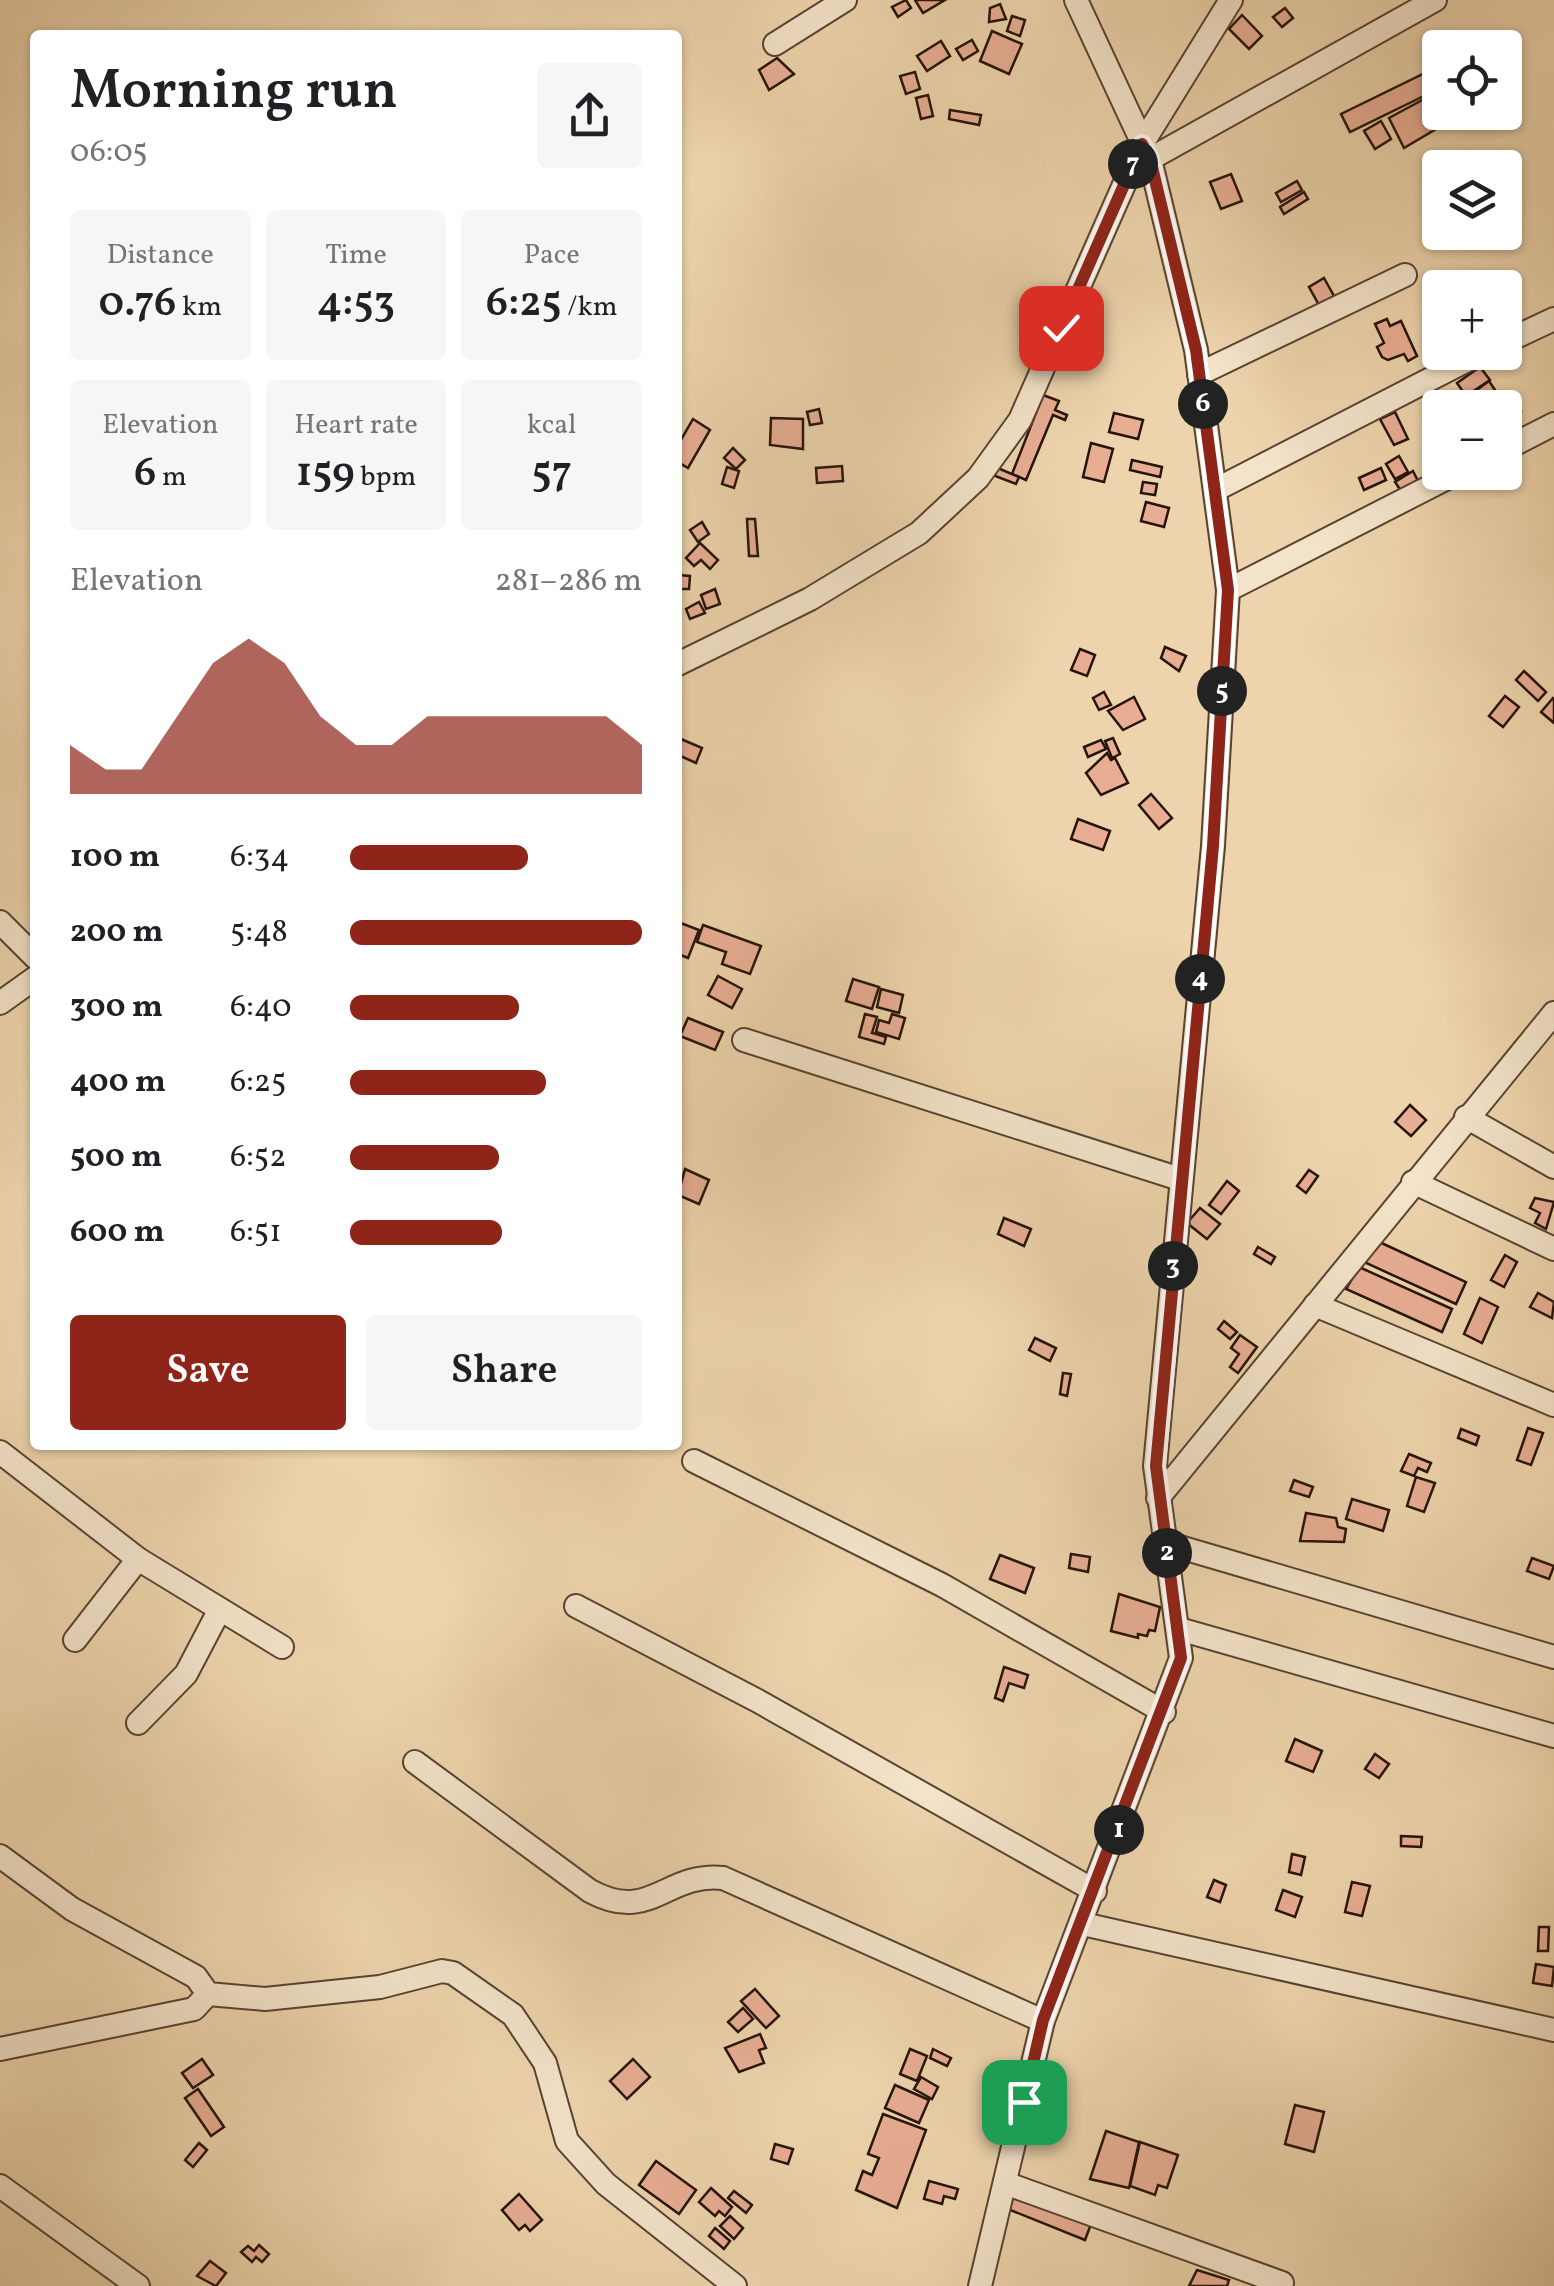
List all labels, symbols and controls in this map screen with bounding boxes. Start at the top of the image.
map controls [1422,30,1522,490]
button: locate [1422,30,1522,130]
text: Morning run [70,55,398,131]
button: share [537,63,642,168]
text: 06:05 [70,131,148,175]
pin: 7 [1108,139,1158,189]
text: 7 [1126,144,1140,183]
button: layers [1422,150,1522,250]
text: Distance [107,236,214,275]
text: Time [325,236,387,275]
text: Pace [524,236,580,275]
button: + [1422,270,1522,370]
text: 0.76 [99,275,176,334]
text: 4:53 [317,275,395,334]
text: 6:25 [486,275,562,334]
pin [1019,286,1104,371]
text: km [176,288,222,327]
text: /km [562,288,617,327]
icon: check [1034,301,1089,356]
pin: 6 [1178,379,1228,429]
text: 6 [1195,384,1211,423]
button: − [1422,390,1522,490]
text: Elevation [102,406,219,445]
text: Heart rate [294,406,418,445]
text: kcal [527,406,577,445]
text: 6 [134,445,156,504]
text: 159 [296,445,355,504]
text: 57 [531,445,572,504]
text: m [156,458,187,497]
text: bpm [355,458,416,497]
text: Elevation [70,560,203,604]
text: 281–286 m [495,560,642,604]
pin: 5 [1197,666,1247,716]
text: 5 [1215,671,1229,710]
text: 100 m [70,836,160,880]
text: 6:34 [230,836,289,880]
text: 200 m [70,911,164,955]
text: 5:48 [230,911,288,955]
pin: 4 [1175,954,1225,1004]
text: 4 [1192,959,1208,998]
text: 300 m [70,986,163,1030]
text: 6:40 [230,986,291,1030]
text: 400 m [70,1061,166,1105]
text: 6:25 [230,1061,286,1105]
text: 500 m [70,1136,162,1180]
text: 6:52 [230,1136,286,1180]
text: 600 m [70,1211,165,1255]
text: 6:51 [230,1211,282,1255]
pin: 3 [1148,1241,1198,1291]
text: 3 [1166,1246,1180,1285]
button: Save [70,1315,346,1430]
button: Share [366,1315,642,1430]
pin: 2 [1142,1528,1192,1578]
text: 2 [1160,1533,1174,1572]
pin: 1 [1094,1805,1144,1855]
text: 1 [1113,1810,1125,1849]
pin [982,2060,1067,2145]
icon: arrive [997,2075,1052,2130]

